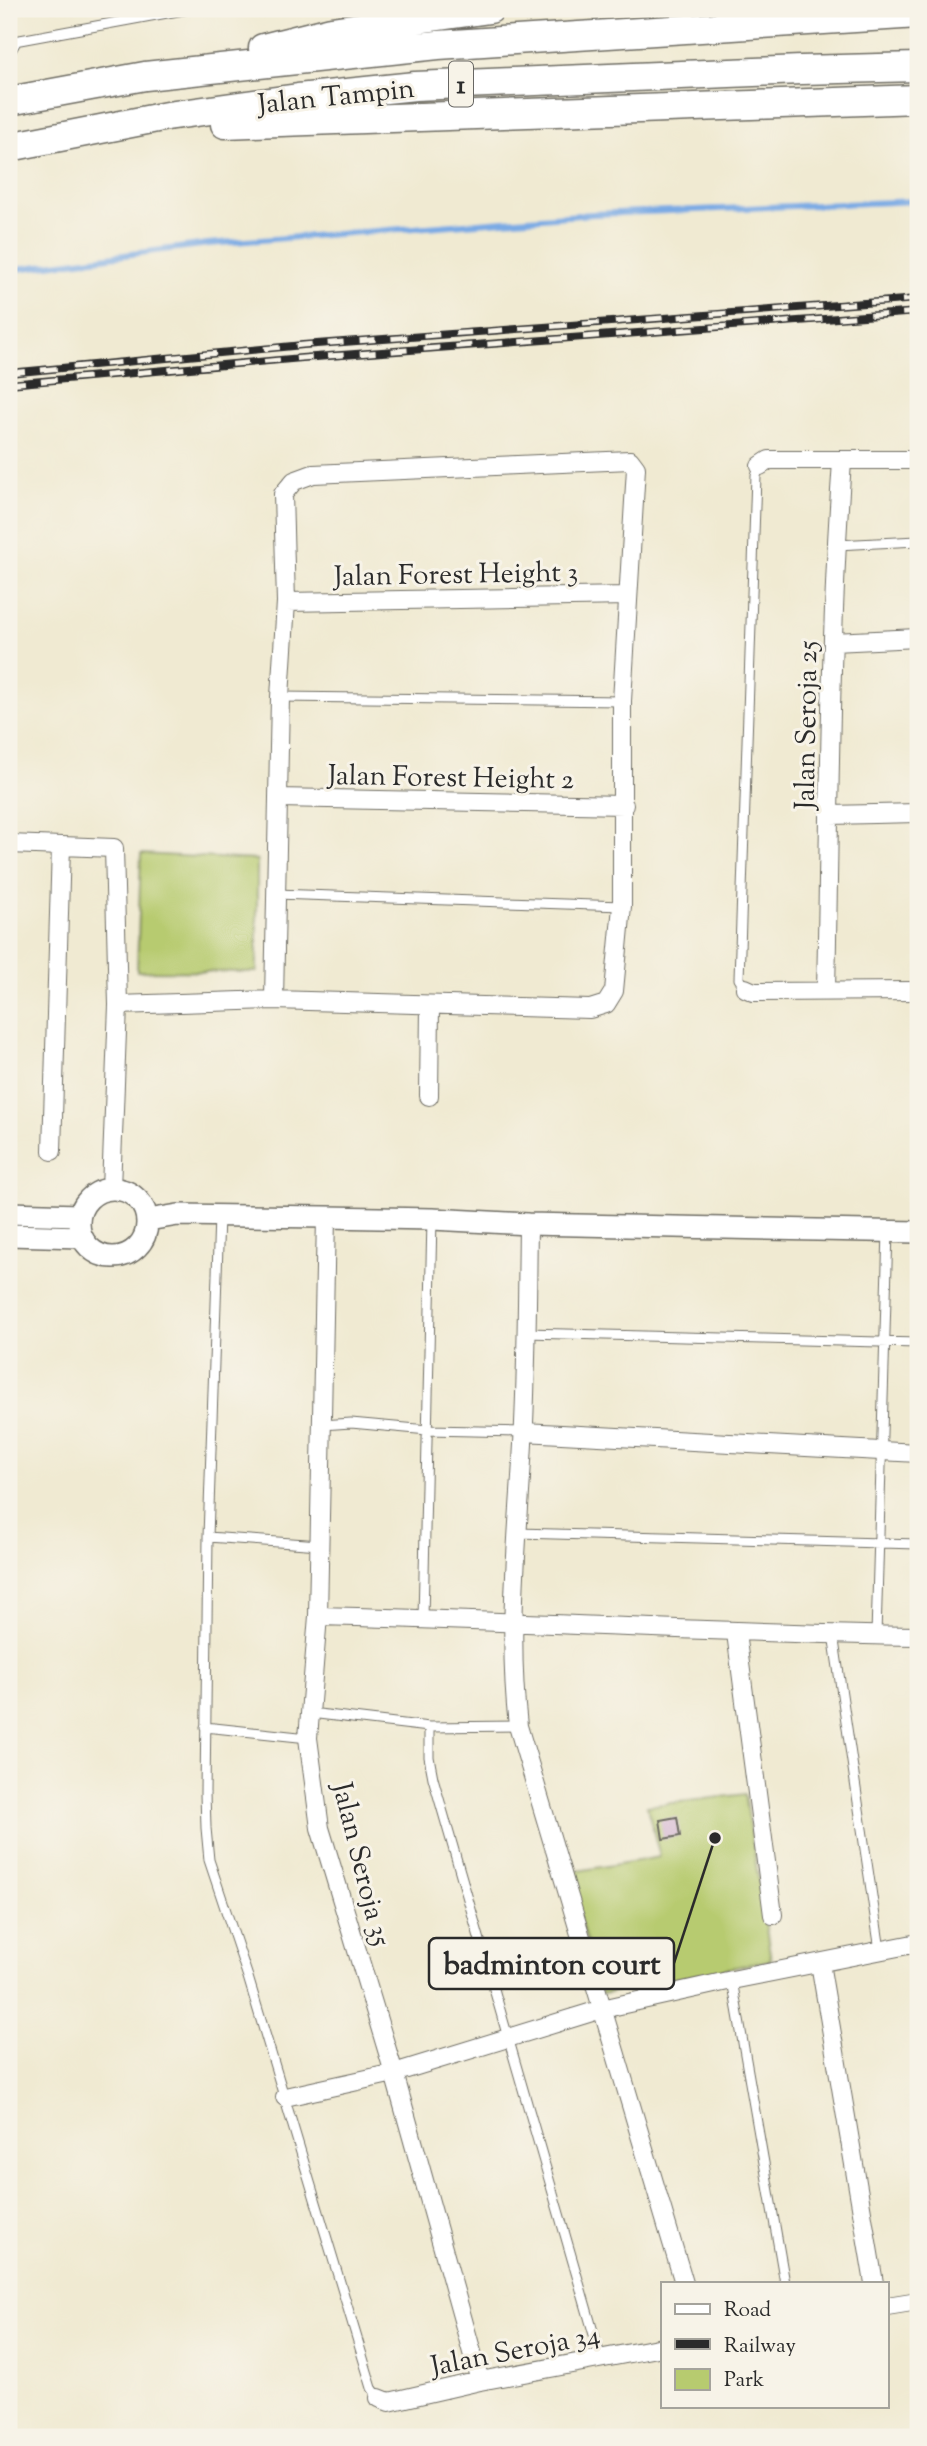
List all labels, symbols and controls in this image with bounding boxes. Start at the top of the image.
road number: 1 [449,61,473,106]
street label: Jalan Tampin [254,70,417,126]
street label: Jalan Forest Height 3 [331,554,579,598]
street label: Jalan Seroja 25 [786,640,829,812]
street label: Jalan Forest Height 2 [326,757,574,801]
street label: Jalan Seroja 35 [320,1777,400,1951]
callout: badminton court [429,1938,674,1989]
text: badminton court [442,1945,661,1988]
legend [661,2282,888,2408]
text: Road [724,2296,771,2326]
street label: Jalan Seroja 34 [426,2316,604,2388]
text: Railway [724,2332,796,2362]
text: Park [724,2366,765,2396]

